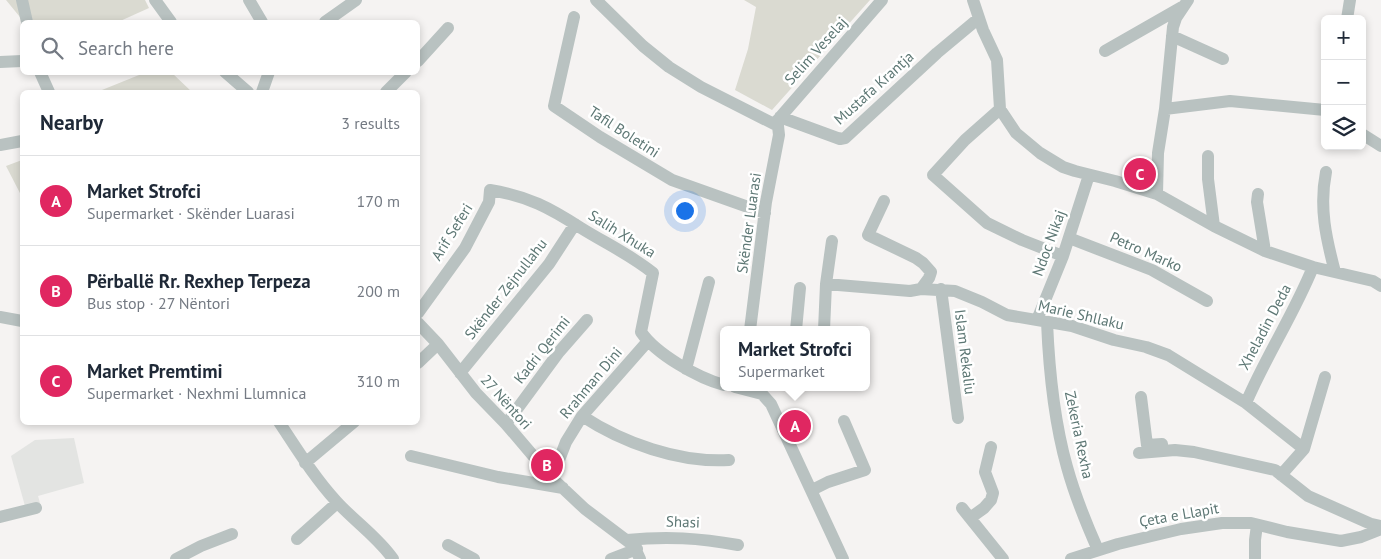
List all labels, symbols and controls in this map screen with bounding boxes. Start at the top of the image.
street label: Selim Veselaj [780,13,851,89]
map controls [1321,15,1366,150]
button: + [1321,15,1366,60]
search box [20,20,420,75]
icon: search [38,34,66,62]
text: Search here [78,36,174,60]
street label: Mustafa Krantja [830,47,918,128]
button: − [1321,60,1366,105]
street label: Tafil Boletini [585,102,663,162]
button: layers [1321,105,1366,150]
text: Nearby [40,109,103,136]
text: 3 results [341,113,400,133]
pin: C [1124,155,1156,193]
street label: Skënder Luarasi [732,171,765,274]
text: Market Strofci [87,179,201,203]
text: A [51,191,61,211]
text: 170 m [357,191,400,211]
your location [672,198,698,224]
street label: Arif Seferi [427,200,476,264]
text: Supermarket · Skënder Luarasi [87,203,295,223]
street label: Salih Xhuka [585,205,659,262]
street label: Ndoc Nikaj [1028,207,1069,279]
street label: Petro Marko [1107,227,1185,276]
street label: Skënder Zejnullahu [460,234,551,343]
text: Përballë Rr. Rexhep Terpeza [87,269,311,293]
text: B [51,281,61,301]
text: 200 m [357,281,400,301]
street label: Xheladin Deda [1234,281,1295,373]
text: Bus stop · 27 Nëntori [87,293,230,313]
street label: Marie Shllaku [1036,295,1126,334]
street label: Islam Rekaliu [951,308,980,396]
street label: Kadri Qerimi [509,312,574,387]
popup [720,326,870,391]
text: Market Strofci [738,337,852,361]
street label: Rrahman Dini [555,343,626,422]
text: Market Premtimi [87,359,223,383]
text: Supermarket [738,361,825,381]
street label: 27 Nëntori [477,370,536,433]
text: C [52,371,60,391]
text: 310 m [357,371,400,391]
text: Supermarket · Nexhmi Llumnica [87,383,306,403]
street label: Zekeria Rexha [1061,389,1098,480]
pin: A [779,407,811,445]
pin: B [531,446,563,484]
street label: Çeta e Llapit [1138,498,1220,531]
street label: Shasi [666,511,700,532]

